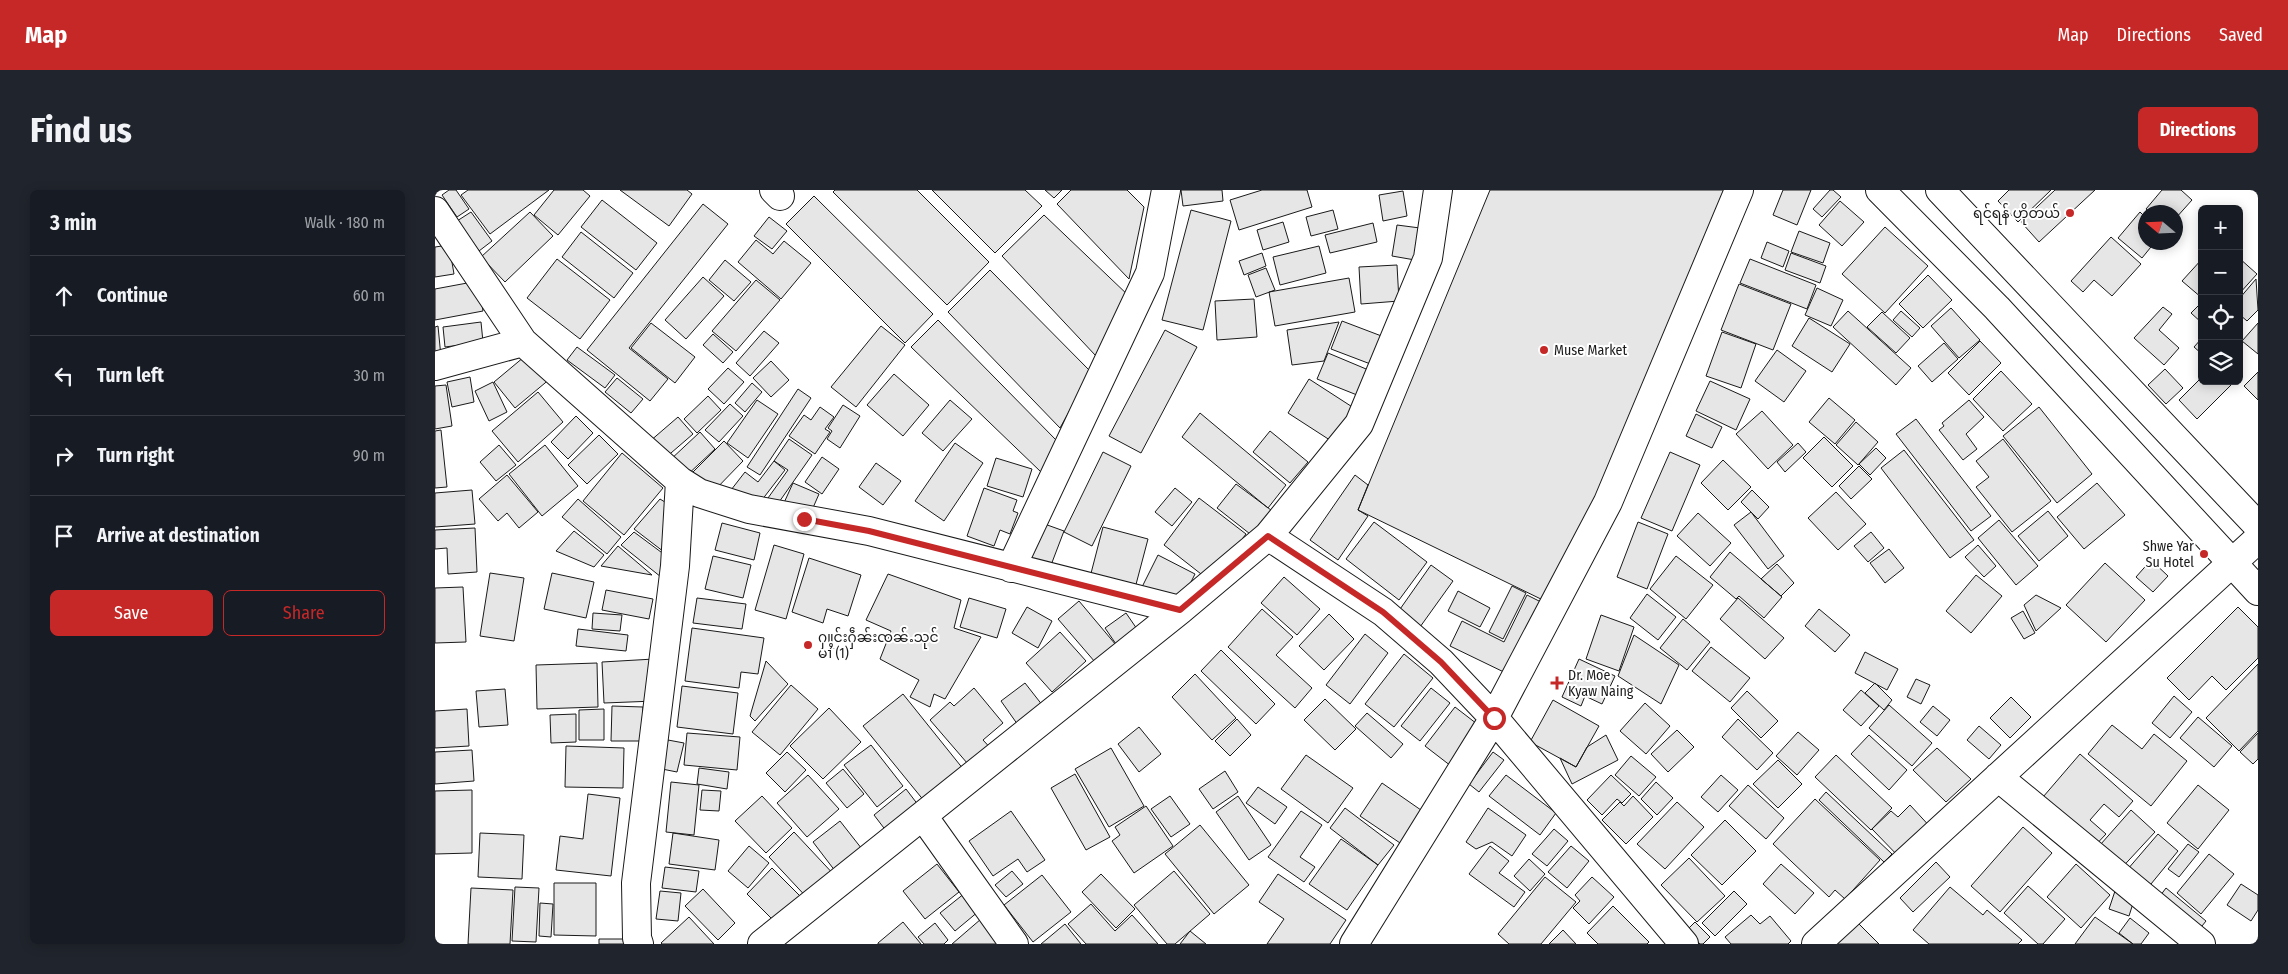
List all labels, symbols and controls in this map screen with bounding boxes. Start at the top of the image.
text: Map [25,21,67,49]
text: Map [2057,24,2089,46]
text: Directions [2117,24,2191,46]
text: Saved [2219,24,2263,46]
button: Directions [2138,107,2258,153]
text: Find us [30,109,132,151]
place label: ရင်ရန် ဟိုတယ် [1973,203,2060,225]
north arrow [2138,205,2183,250]
map controls [2198,205,2243,385]
button: + [2198,205,2243,250]
marker: ရင်ရန် ဟိုတယ် [2064,207,2076,219]
text: 3 min [50,210,97,236]
text: Walk · 180 m [305,213,385,232]
button: − [2198,250,2243,295]
icon: ahead [50,282,78,310]
text: Continue [97,284,168,307]
text: 60 m [353,286,385,305]
button: locate [2198,295,2243,340]
button: layers [2198,340,2243,385]
place label: Muse Market [1554,342,1627,359]
marker: Muse Market [1538,344,1550,356]
icon: left [50,362,78,390]
text: Turn left [97,364,164,387]
text: 30 m [353,366,385,385]
icon: right [50,442,78,470]
text: Turn right [97,444,174,467]
text: 90 m [353,446,385,465]
route end [793,508,816,531]
icon: arrive [50,522,78,550]
text: Arrive at destination [97,524,260,547]
place label: Shwe Yar Su Hotel [2143,538,2194,571]
marker: Shwe Yar Su Hotel [2198,548,2210,560]
button: Save [50,590,213,636]
button: Share [223,590,385,636]
place label: ႁူင်းႁဵၼ်းၸၼ်ႉသုင် မၢႆ (1) [818,627,939,662]
marker: ႁူင်းႁဵၼ်းၸၼ်ႉသုင် မၢႆ (1) [802,639,814,651]
place label: Dr. Moe Kyaw Naing [1568,667,1634,700]
marker: Dr. Moe Kyaw Naing [1550,676,1564,690]
route start [1483,707,1506,730]

